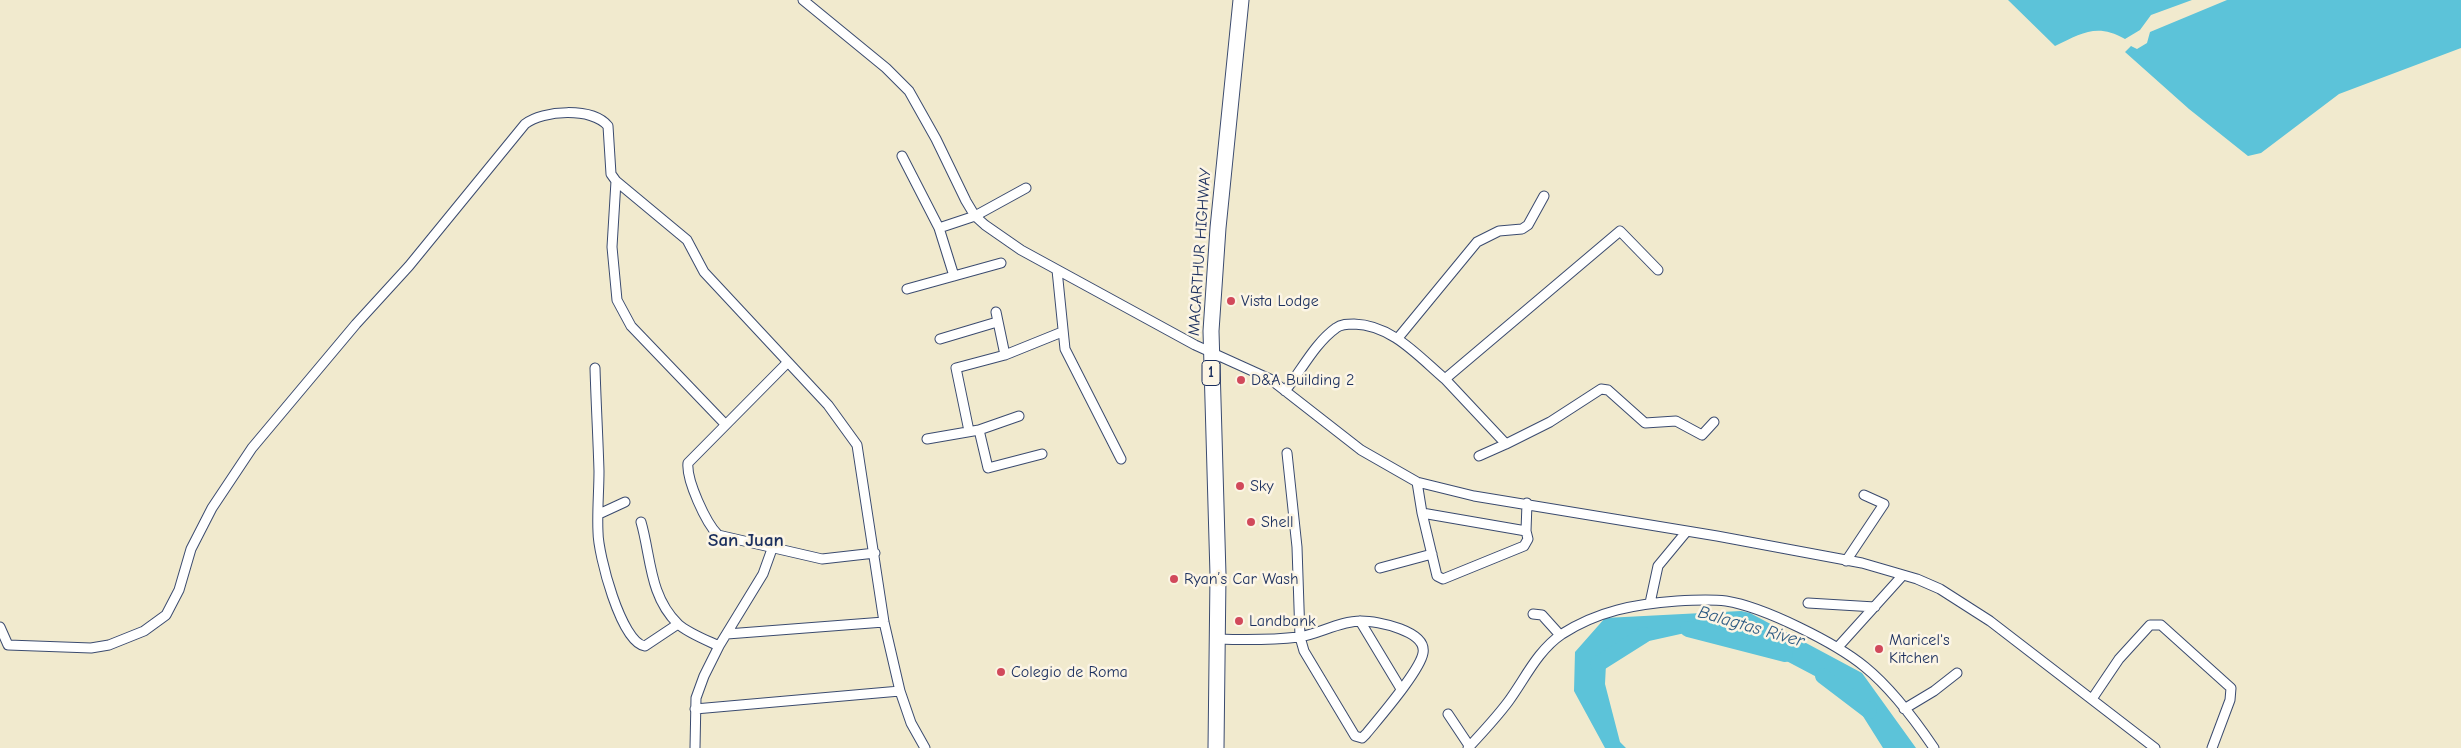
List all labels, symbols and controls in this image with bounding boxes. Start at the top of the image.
street label: MACARTHUR HIGHWAY [1185,167,1215,337]
place label: Vista Lodge [1241,291,1319,311]
marker: Vista Lodge [1225,295,1237,307]
road number: 1 [1202,360,1220,386]
place label: D&A Building 2 [1251,370,1354,390]
marker: D&A Building 2 [1235,374,1247,386]
place label: Sky [1250,476,1274,496]
marker: Sky [1234,480,1246,492]
place label: Shell [1261,512,1293,532]
marker: Shell [1245,516,1257,528]
district label: San Juan [708,530,784,552]
place label: Ryan’s Car Wash [1184,569,1299,589]
marker: Ryan’s Car Wash [1168,573,1180,585]
water label: Balagtas River [1695,602,1807,652]
place label: Landbank [1249,611,1316,631]
marker: Landbank [1233,615,1245,627]
place label: Maricel's Kitchen [1889,630,1950,668]
marker: Maricel's Kitchen [1873,643,1885,655]
place label: Colegio de Roma [1011,662,1128,682]
marker: Colegio de Roma [995,666,1007,678]

